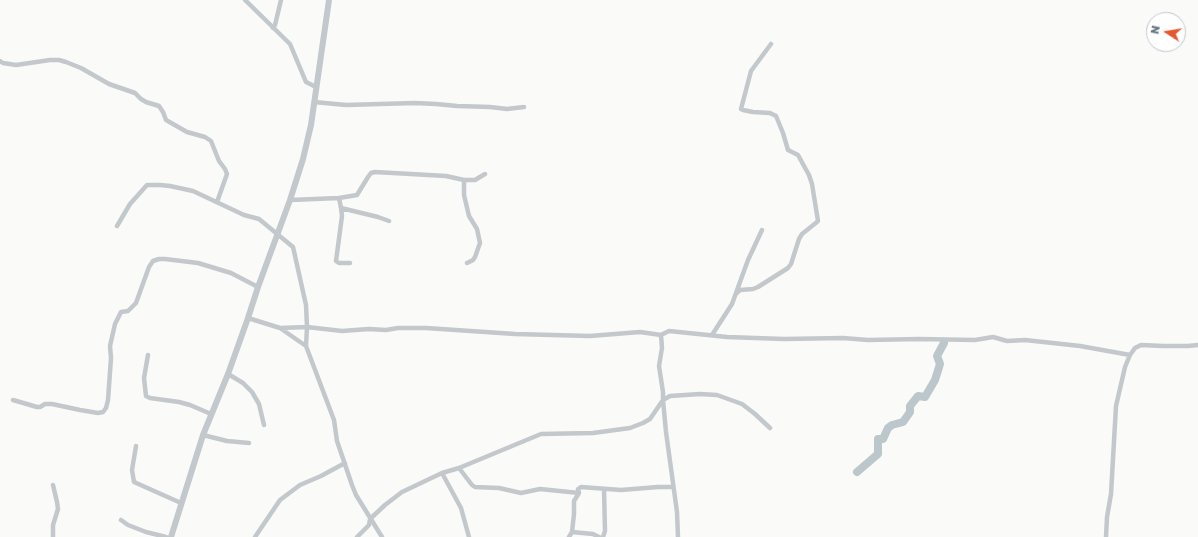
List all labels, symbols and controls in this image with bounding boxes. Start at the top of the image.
north arrow [1146,12,1186,52]
text: N [1148,24,1162,35]

